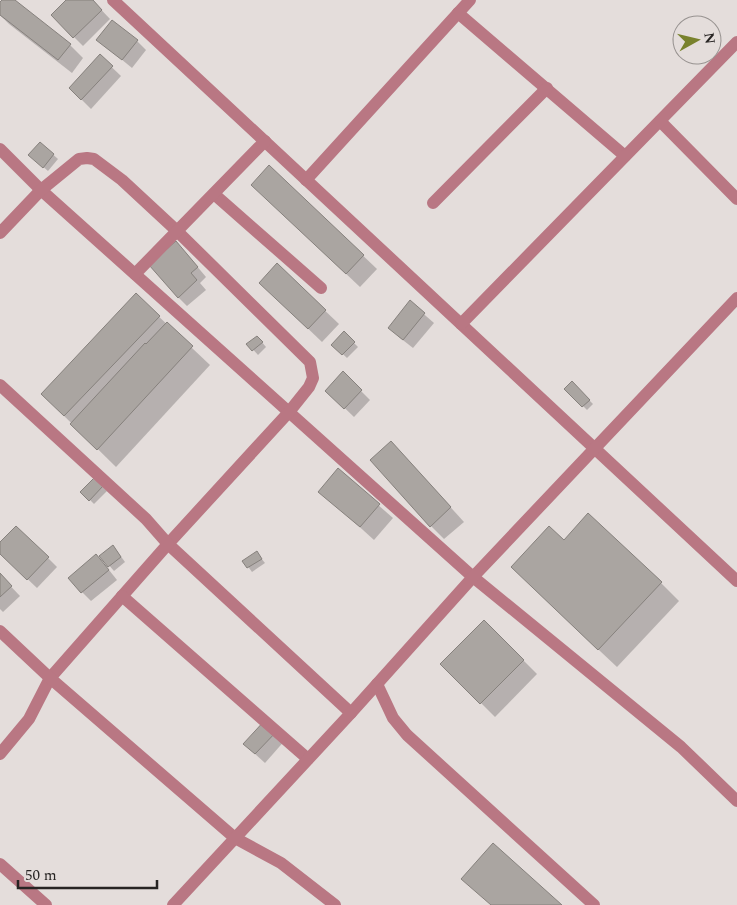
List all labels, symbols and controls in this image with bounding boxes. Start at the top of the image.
north arrow [672,15,722,65]
text: N [698,31,721,45]
scale bar [18,858,156,890]
text: 50 m [25,864,57,887]

